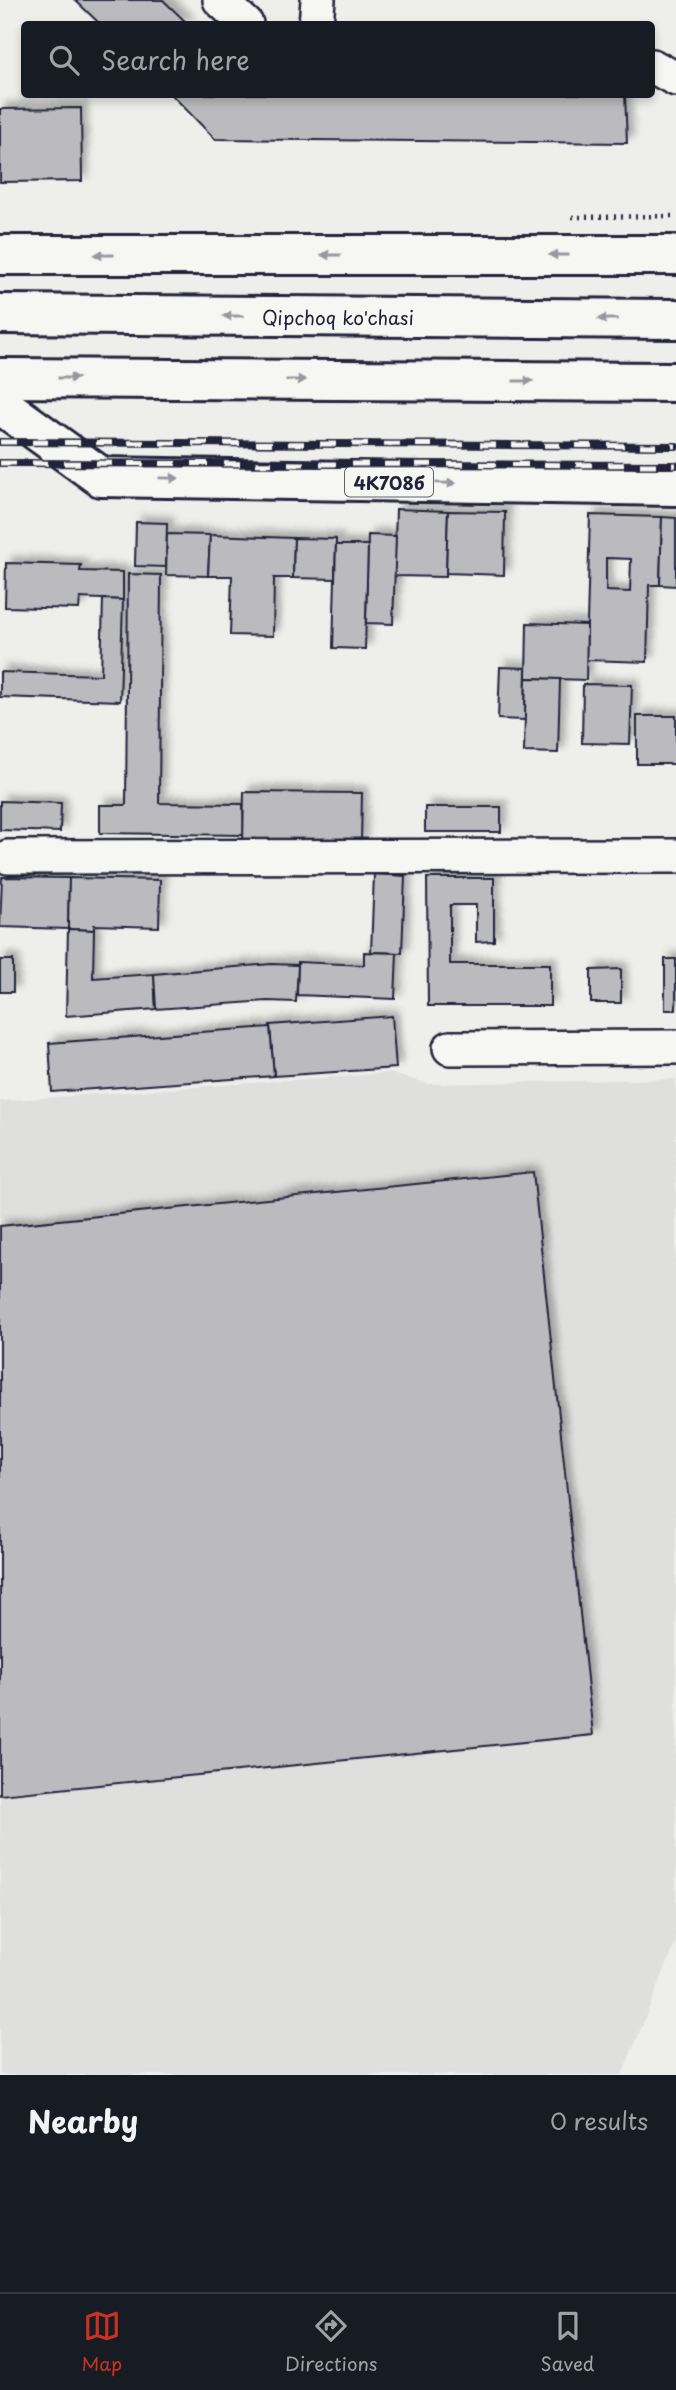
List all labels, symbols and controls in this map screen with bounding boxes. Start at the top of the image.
search box [21,21,655,98]
text: Search here [101,40,250,79]
icon: search [45,41,83,79]
one-way arrow [93,249,115,261]
one-way arrow [320,249,342,261]
one-way arrow [548,249,570,261]
street label: Qipchoq ko'chasi [262,303,414,331]
one-way arrow [222,310,244,322]
one-way arrow [597,313,619,325]
one-way arrow [57,373,79,384]
one-way arrow [285,374,307,386]
one-way arrow [512,375,534,387]
road number: 4К708б [345,468,433,496]
one-way arrow [158,473,180,484]
one-way arrow [435,477,457,489]
text: Nearby [28,2098,138,2143]
text: 0 results [550,2103,648,2138]
tab: Map [82,2307,122,2377]
tab: Directions [285,2307,378,2377]
tab: Saved [541,2307,594,2377]

